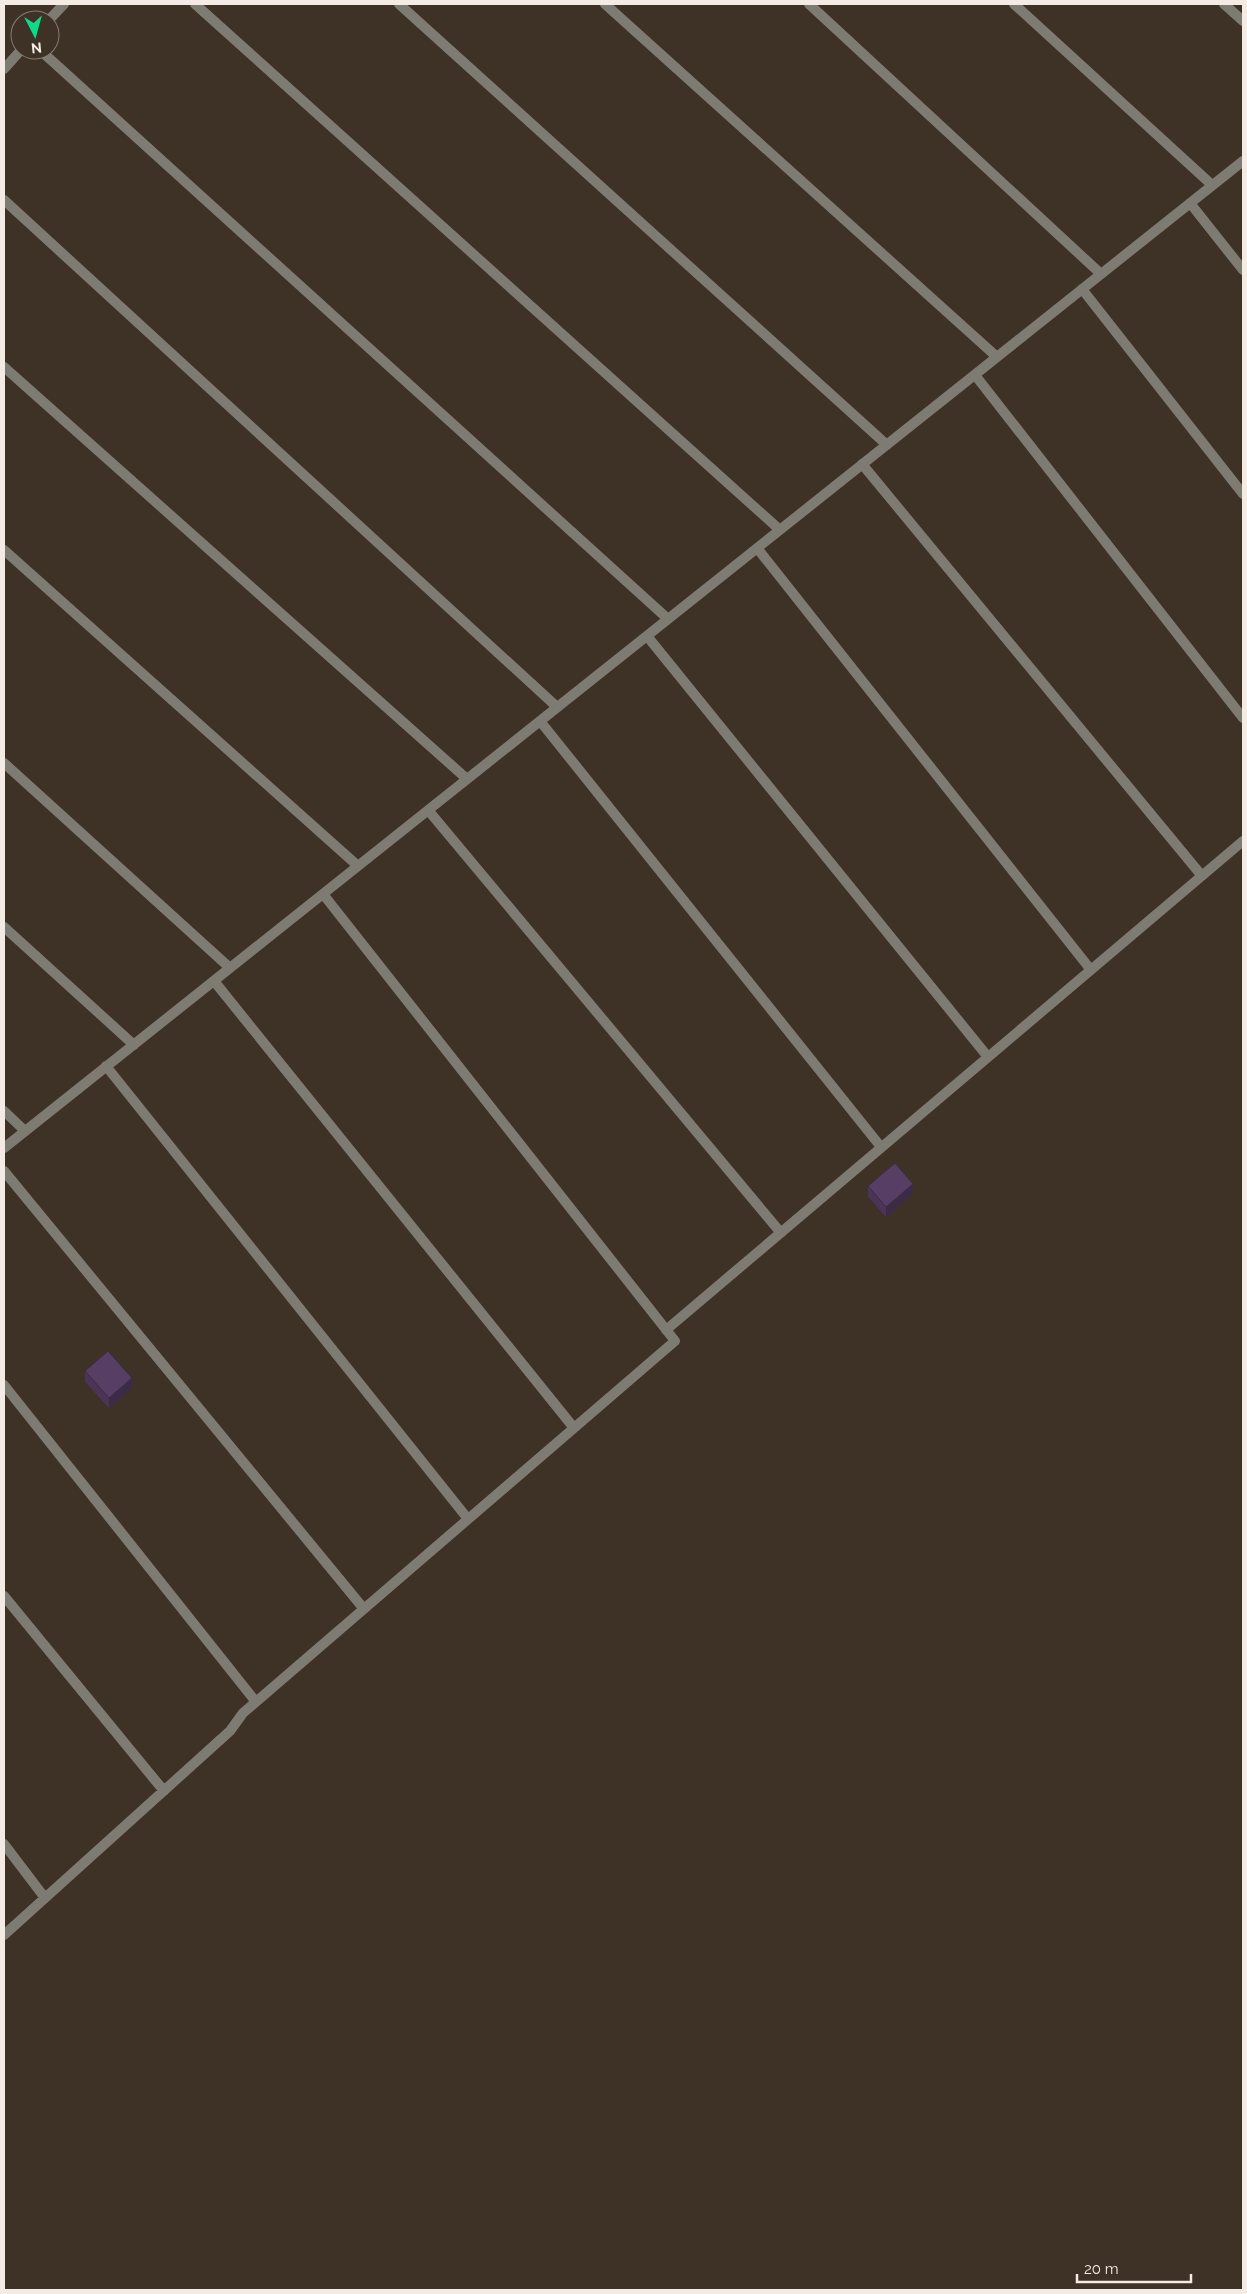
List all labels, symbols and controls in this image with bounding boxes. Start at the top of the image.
north arrow [10,10,60,60]
text: N [30,39,43,56]
scale bar [1077,2252,1191,2284]
text: 20 m [1084,2260,1119,2278]

